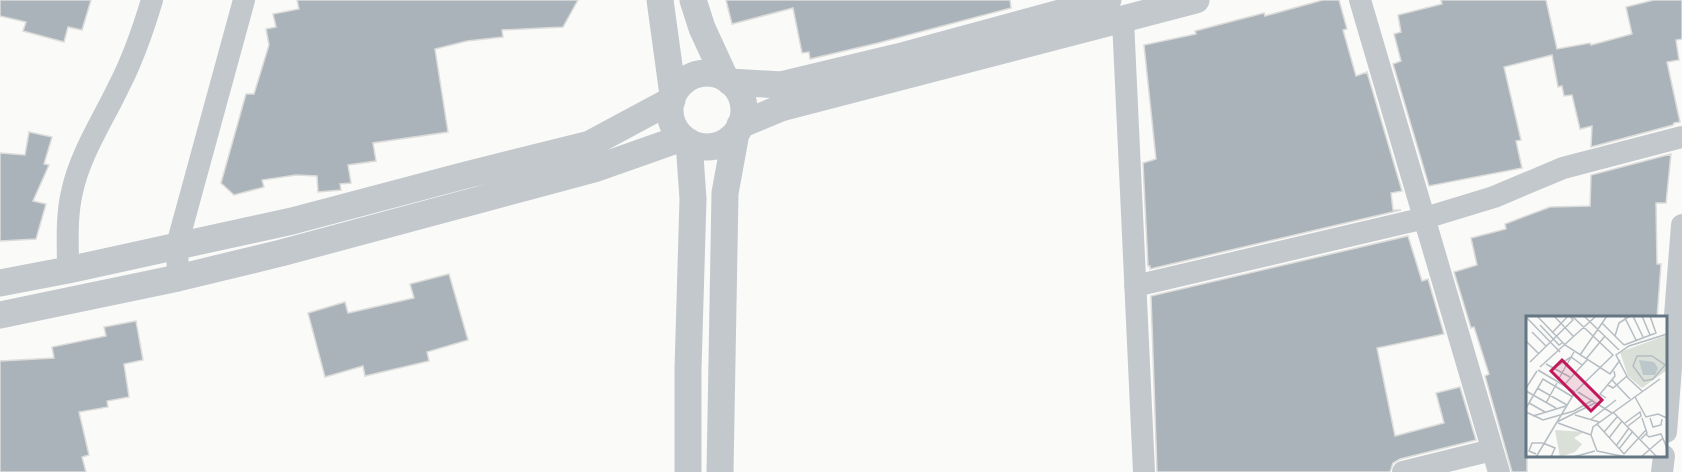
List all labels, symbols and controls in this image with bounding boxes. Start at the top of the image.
inset map [1526,316,1667,457]

